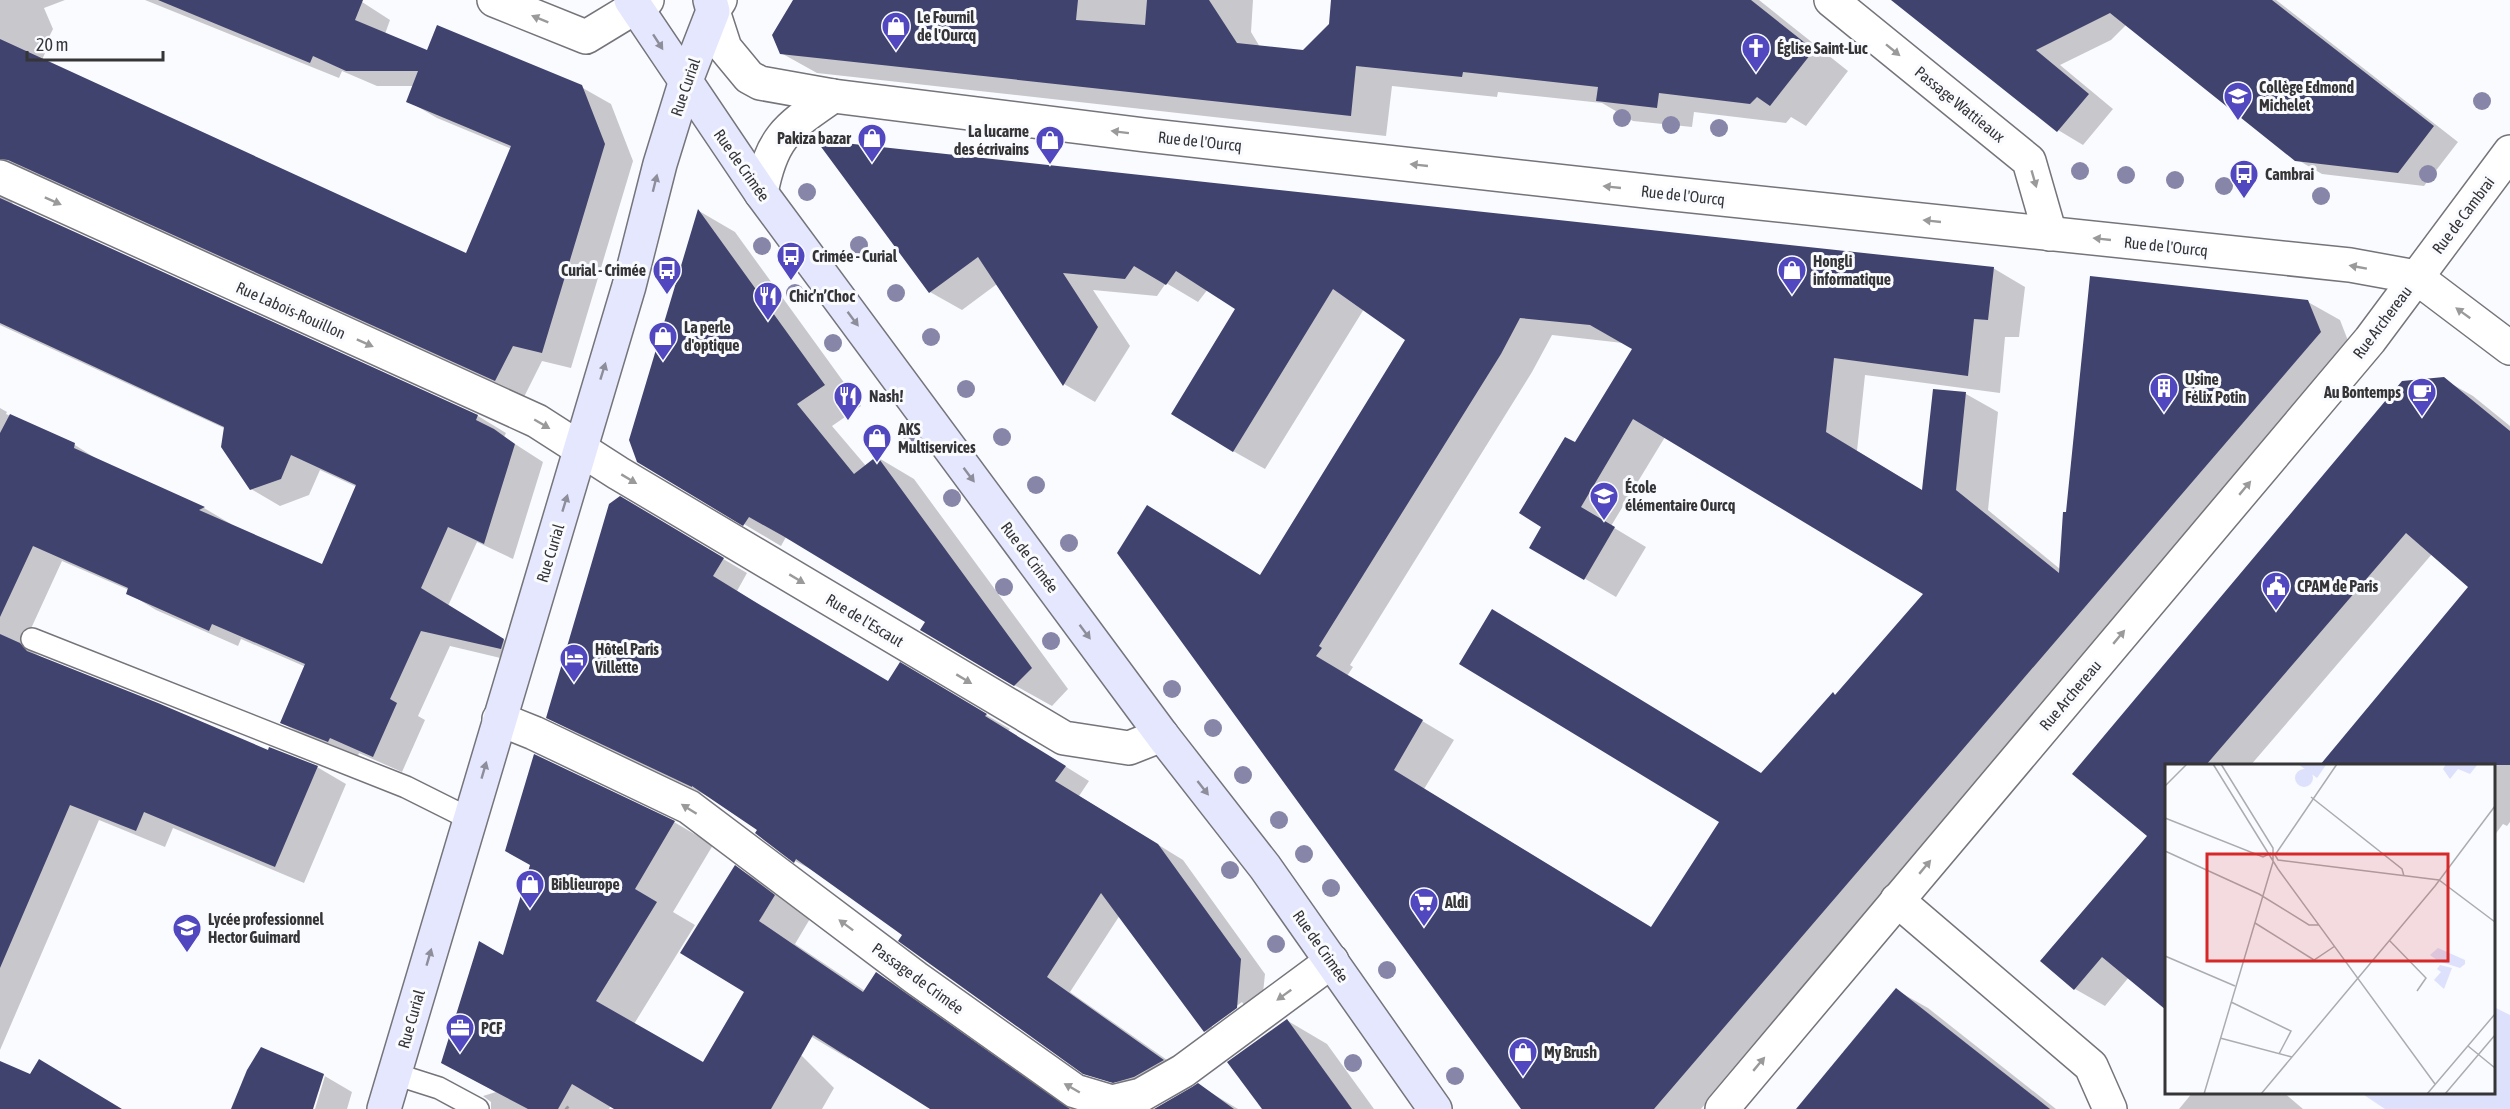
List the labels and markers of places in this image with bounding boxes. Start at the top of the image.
place label: Le Fournil de l'Ourcq [917,8,976,44]
shop icon: Le Fournil de l'Ourcq [880,10,912,52]
church icon: Église Saint-Luc [1740,32,1772,74]
place label: Église Saint-Luc [1777,39,1868,57]
place label: Collège Edmond Michelet [2259,78,2355,114]
school or university icon: Collège Edmond Michelet [2222,80,2254,122]
shop icon: Pakiza bazar [856,122,888,164]
place label: La lucarne des écrivains [954,122,1029,158]
shop icon: La lucarne des écrivains [1034,124,1066,166]
place label: Pakiza bazar [777,129,851,147]
bus stop icon: Cambrai [2228,158,2260,200]
place label: Cambrai [2265,165,2315,183]
bus stop icon: Crimée - Curial [775,240,807,282]
place label: Crimée - Curial [812,247,898,265]
place label: Hongli informatique [1813,252,1891,288]
bus stop icon: Curial - Crimée [651,254,683,296]
shop icon: Hongli informatique [1776,254,1808,296]
place label: Curial - Crimée [561,261,646,279]
restaurant icon: Chic’n’Choc [752,280,784,322]
place label: Chic’n’Choc [789,287,855,305]
place label: La perle d'optique [684,318,740,354]
shop icon: La perle d'optique [647,320,679,362]
place label: Usine Félix Potin [2185,370,2246,406]
building icon: Usine Félix Potin [2148,372,2180,414]
cafe icon: Au Bontemps [2406,376,2438,418]
restaurant icon: Nash! [832,380,864,422]
place label: Au Bontemps [2323,383,2401,401]
place label: Nash! [869,387,903,405]
place label: AKS Multiservices [897,420,976,456]
shop icon: AKS Multiservices [861,422,893,464]
place label: École élémentaire Ourcq [1625,478,1735,514]
school or university icon: École élémentaire Ourcq [1588,480,1620,522]
public building icon: CPAM de Paris [2260,570,2292,612]
place label: CPAM de Paris [2297,577,2379,595]
place label: Hôtel Paris Villette [594,640,659,676]
hotel icon: Hôtel Paris Villette [558,642,590,684]
shop icon: Biblieurope [514,868,546,910]
place label: Biblieurope [551,875,620,893]
supermarket icon: Aldi [1408,886,1440,928]
place label: Aldi [1444,893,1469,911]
place label: Lycée professionnel Hector Guimard [208,910,324,946]
school or university icon: Lycée professionnel Hector Guimard [171,912,203,954]
office icon: PCF [444,1012,476,1054]
place label: PCF [481,1019,503,1037]
shop icon: My Brush [1507,1036,1539,1078]
place label: My Brush [1544,1043,1597,1061]

